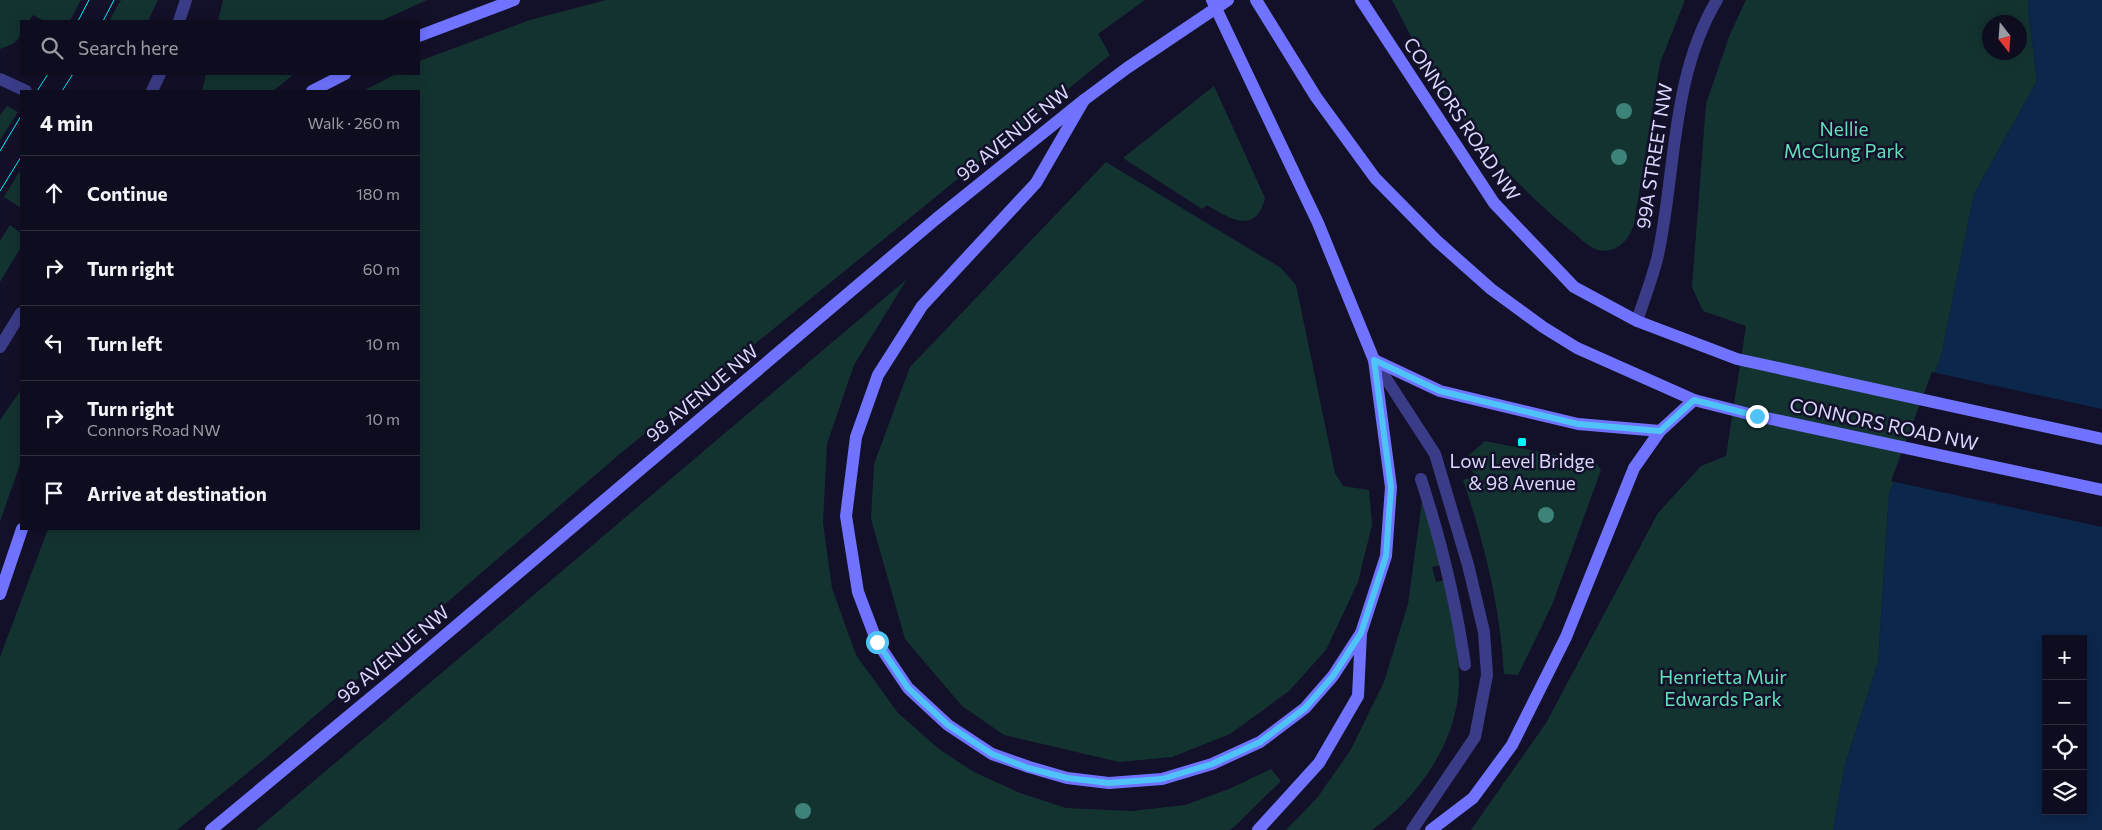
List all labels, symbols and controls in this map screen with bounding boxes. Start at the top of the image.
north arrow [1982,15,2027,60]
search box [20,20,420,75]
street label: CONNORS ROAD NW [1399,33,1526,205]
icon: search [38,34,66,62]
text: Search here [78,36,178,59]
street label: 98 AVENUE NW [951,80,1074,185]
street label: 99A STREET NW [1631,81,1676,230]
text: 4 min [40,110,93,135]
text: Walk · 260 m [308,113,400,132]
park label: Nellie McClung Park [1784,117,1904,162]
icon: ahead [40,179,68,207]
text: Continue [87,182,167,205]
text: 180 m [356,184,400,203]
icon: right [40,254,68,282]
text: Turn right [87,257,174,280]
text: 60 m [363,259,400,278]
icon: left [40,329,68,357]
text: Turn left [87,332,162,355]
text: 10 m [366,334,400,353]
street label: 98 AVENUE NW [641,339,763,446]
street label: CONNORS ROAD NW [1788,392,1980,455]
text: Turn right [87,397,174,420]
icon: right [40,404,68,432]
route end [1746,405,1769,428]
text: 10 m [366,409,400,428]
text: Connors Road NW [87,420,221,439]
marker: Low Level Bridge & 98 Avenue [1516,436,1528,448]
place label: Low Level Bridge & 98 Avenue [1449,449,1595,494]
icon: arrive [40,479,68,507]
text: Arrive at destination [87,482,267,505]
street label: 98 AVENUE NW [332,600,454,707]
route start [866,631,889,654]
map controls [2042,635,2087,815]
button: + [2042,635,2087,680]
park label: Henrietta Muir Edwards Park [1659,665,1787,710]
button: − [2042,680,2087,725]
button: locate [2042,725,2087,770]
button: layers [2042,770,2087,815]

